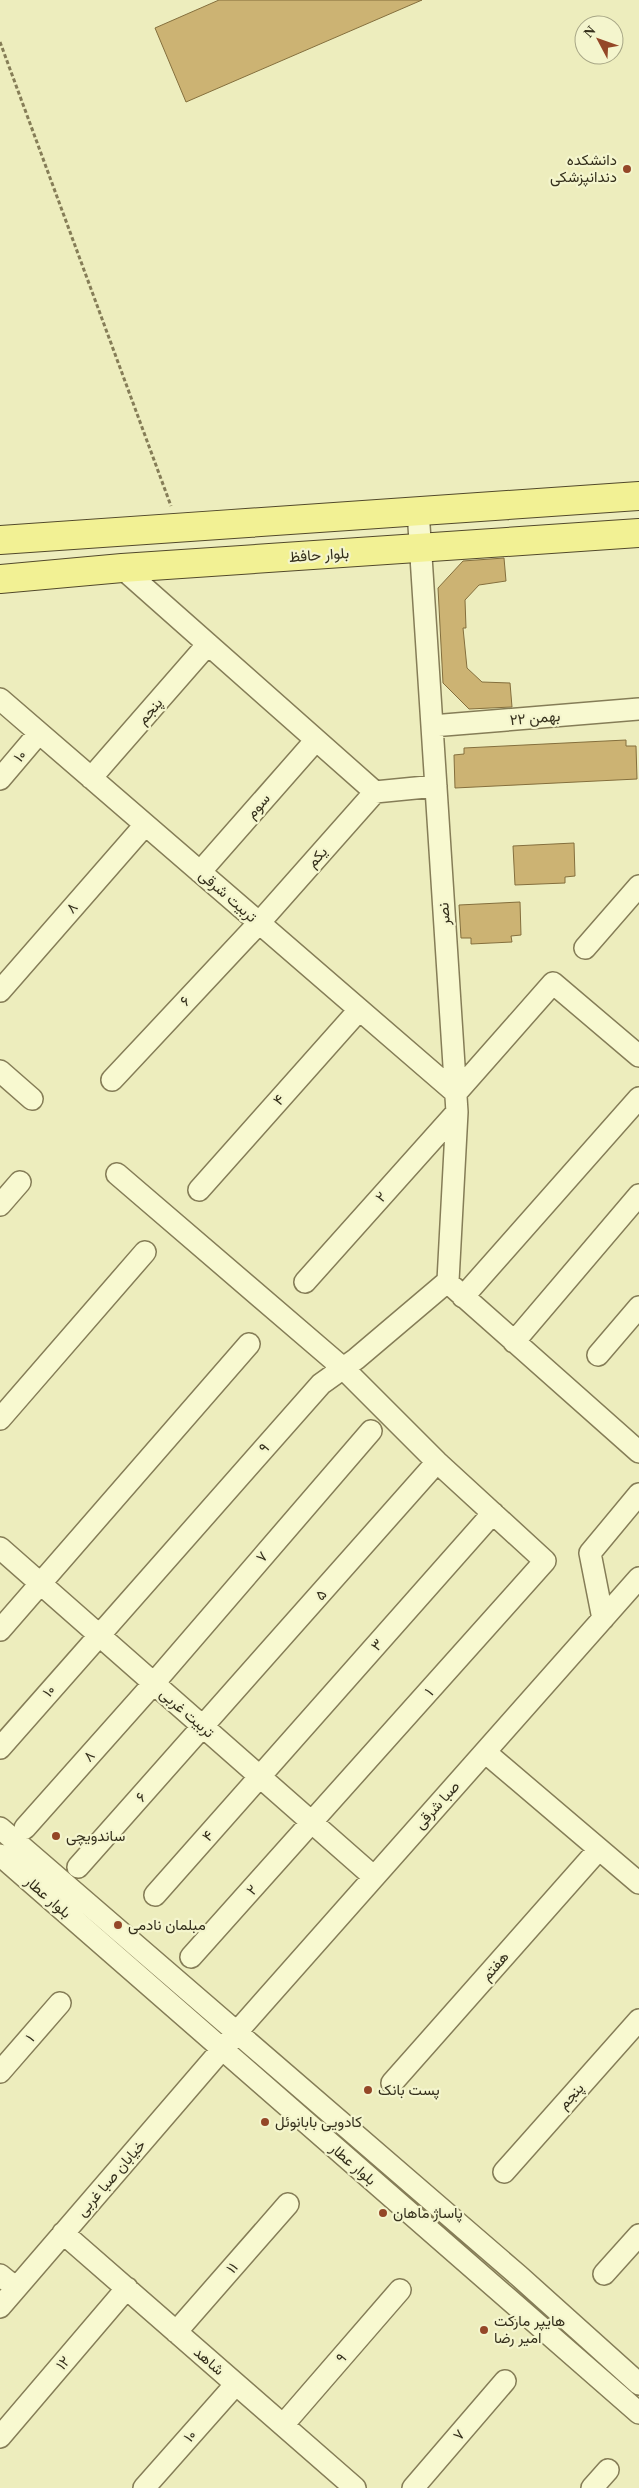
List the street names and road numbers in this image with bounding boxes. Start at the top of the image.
street label: بلوار حافظ [288,545,350,566]
street label: پنجم [134,695,167,729]
street label: ۲۲ بهمن [509,708,561,730]
street label: ۱۰ [10,747,30,765]
street label: سوم [243,790,275,823]
street label: یکم [304,844,332,872]
street label: تربیت شرقی [195,867,260,927]
street label: ۸ [63,899,81,917]
street label: نصر [435,902,454,927]
street label: ۶ [177,993,193,1009]
street label: ۴ [270,1091,288,1109]
street label: ۲ [372,1189,390,1205]
street label: ۹ [256,1440,272,1456]
street label: ۷ [253,1548,271,1566]
street label: ۵ [312,1586,330,1604]
street label: ۳ [368,1636,386,1654]
street label: ۱۰ [39,1682,59,1700]
street label: تربیت غربی [155,1685,218,1743]
street label: ۱ [422,1685,436,1699]
street label: ۸ [80,1747,98,1765]
street label: صبا شرقی [411,1778,464,1833]
street label: ۶ [133,1789,149,1805]
street label: ۴ [199,1827,217,1845]
street label: بلوار عطار [20,1872,74,1922]
street label: ۲ [243,1882,261,1898]
street label: هفتم [478,1948,513,1985]
street label: ۱ [23,2031,37,2045]
street label: پنجم [555,2080,588,2114]
street label: خیابان صبا غربی [74,2137,150,2221]
street label: بلوار عطار [325,2139,379,2189]
street label: ۱۱ [223,2259,241,2277]
street label: شاهد [191,2344,227,2378]
street label: ۹ [333,2350,349,2366]
street label: ۱۲ [53,2353,73,2373]
street label: ۷ [450,2426,468,2444]
street label: ۱۰ [180,2427,200,2445]

